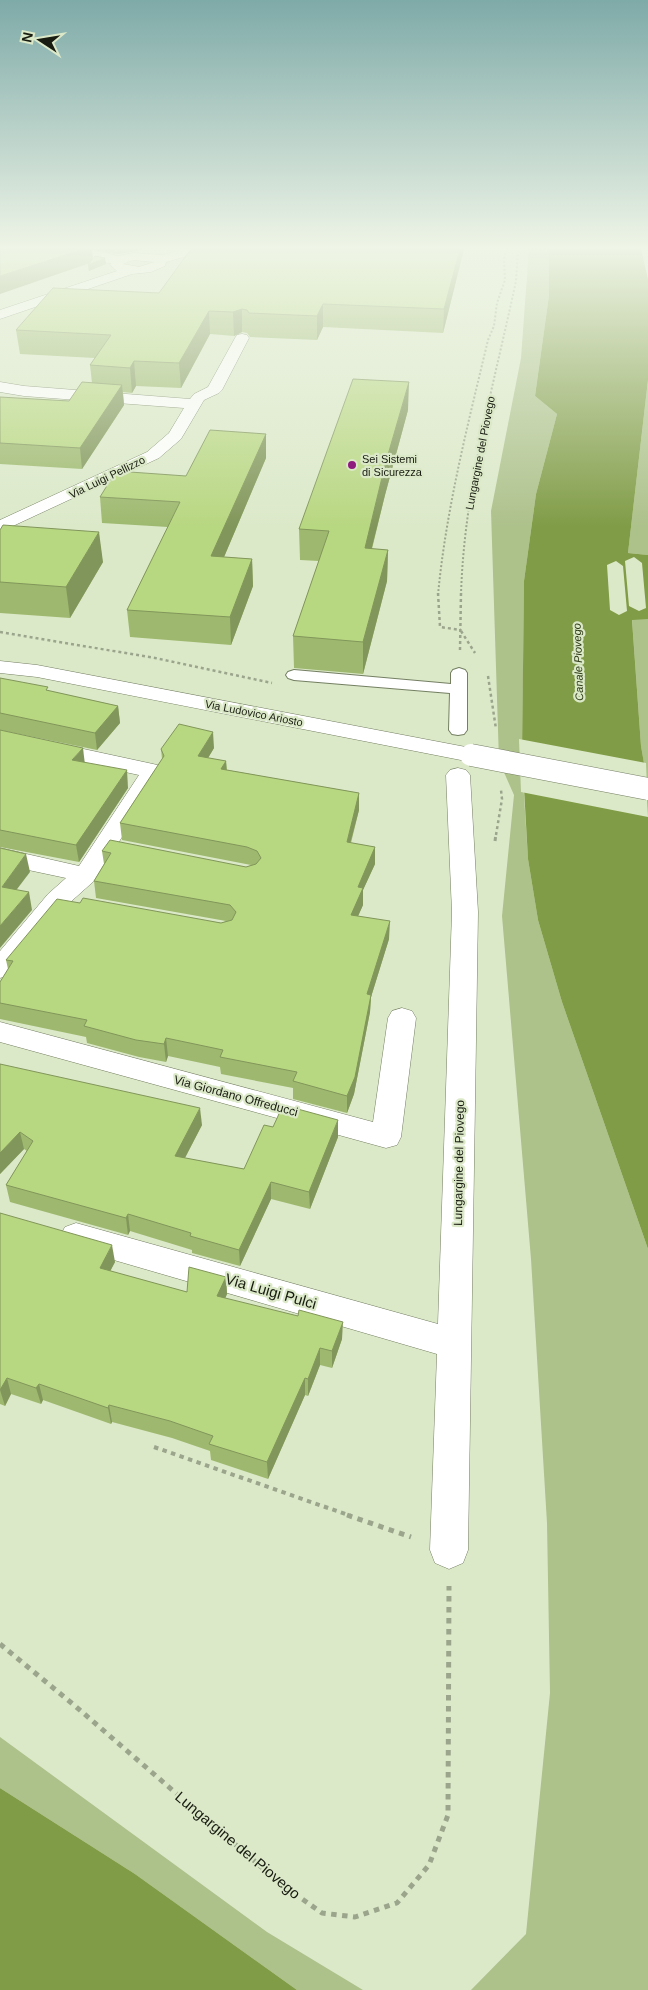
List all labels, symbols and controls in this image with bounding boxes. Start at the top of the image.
north arrow [15,15,65,65]
text: N [18,31,36,44]
street label: Lungargine del Piovego [463,395,497,511]
street label: Via Luigi Pellizzo [67,453,147,501]
place label: Sei Sistemi di Sicurezza [362,453,423,478]
marker: Sei Sistemi di Sicurezza [346,459,358,471]
water label: Canale Piovego [571,623,585,701]
street label: Via Ludovico Ariosto [204,698,304,728]
street label: Via Giordano Offreducci [173,1073,299,1119]
street label: Lungargine del Piovego [451,1100,467,1226]
street label: Via Luigi Pulci [224,1270,318,1312]
street label: Lungargine del Piovego [172,1788,304,1902]

